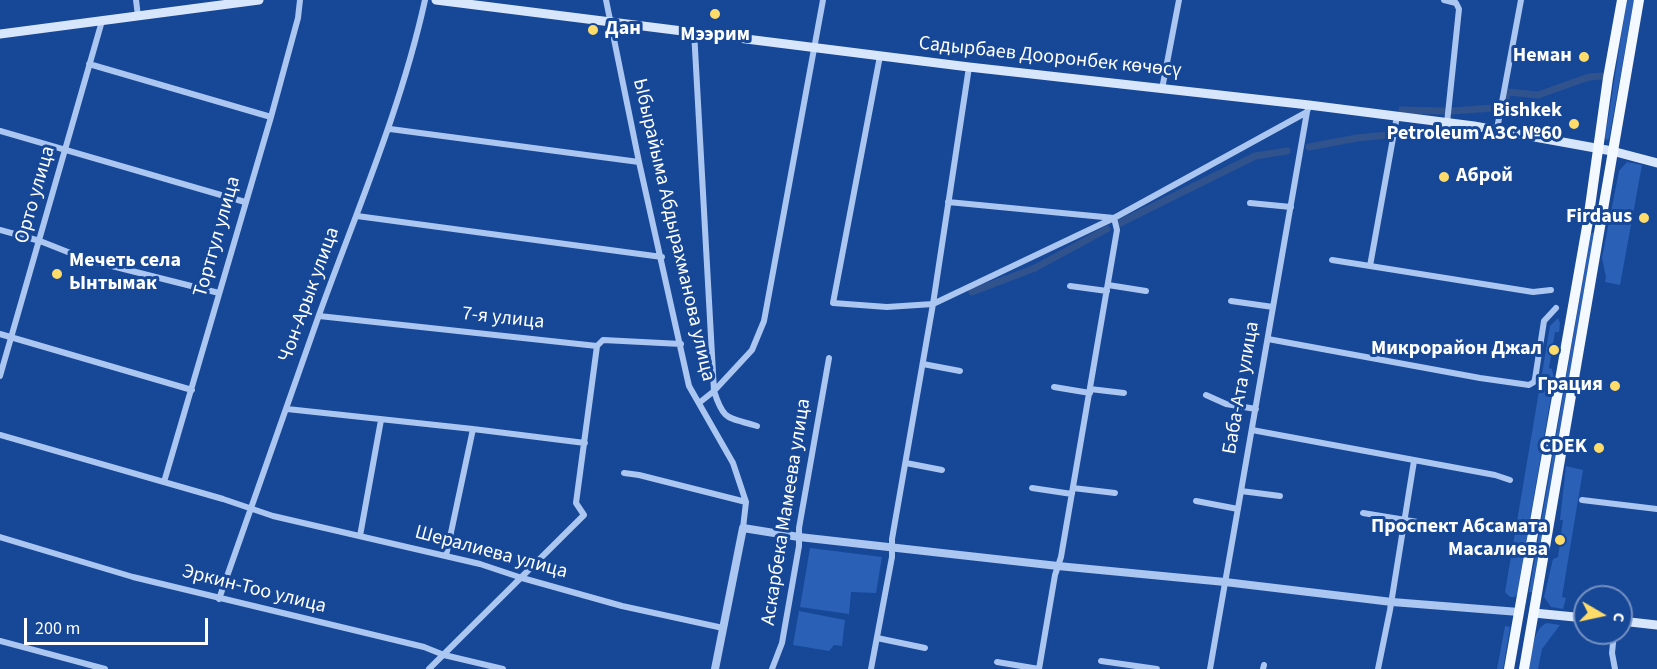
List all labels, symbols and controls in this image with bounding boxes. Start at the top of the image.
marker: Мээрим [708,7,722,21]
place label: Дан [605,18,641,42]
marker: Дан [586,23,600,37]
place label: Мээрим [680,24,750,48]
street label: Садырбаев Дооронбек көчөсү [917,32,1183,84]
place label: Неман [1513,45,1572,69]
marker: Неман [1577,50,1591,64]
street label: Ыбырайыма Абдырахманова улица [626,76,720,384]
place label: Bishkek Petroleum АЗС №60 [1387,100,1562,147]
marker: Bishkek Petroleum АЗС №60 [1567,117,1581,131]
street label: Орто улица [11,144,61,246]
place label: Аброй [1456,165,1513,189]
marker: Аброй [1437,170,1451,184]
street label: Тортгул улица [189,174,247,300]
place label: Firdaus [1566,206,1632,230]
marker: Firdaus [1637,211,1651,225]
street label: Чон-Арык улица [274,224,346,366]
place label: Мечеть села Ынтымак [69,250,181,297]
marker: Мечеть села Ынтымак [50,267,64,281]
street label: 7-я улица [461,303,545,335]
street label: Баба-Ата улица [1219,320,1265,456]
place label: Микрорайон Джал [1371,338,1542,362]
marker: Микрорайон Джал [1547,343,1561,357]
place label: Грация [1537,374,1603,398]
marker: Грация [1608,379,1622,393]
street label: Аскарбека Мамеева улица [757,397,817,627]
place label: CDEK [1539,436,1587,460]
marker: CDEK [1592,441,1606,455]
place label: Проспект Абсамата Масалиева [1371,516,1548,563]
street label: Шералиева улица [412,521,570,585]
marker: Проспект Абсамата Масалиева [1553,533,1567,547]
street label: Эркин-Тоо улица [179,560,329,620]
north arrow [1573,585,1633,645]
scale bar [27,606,212,644]
text: С [1607,611,1630,624]
text: 200 m [35,616,80,641]

